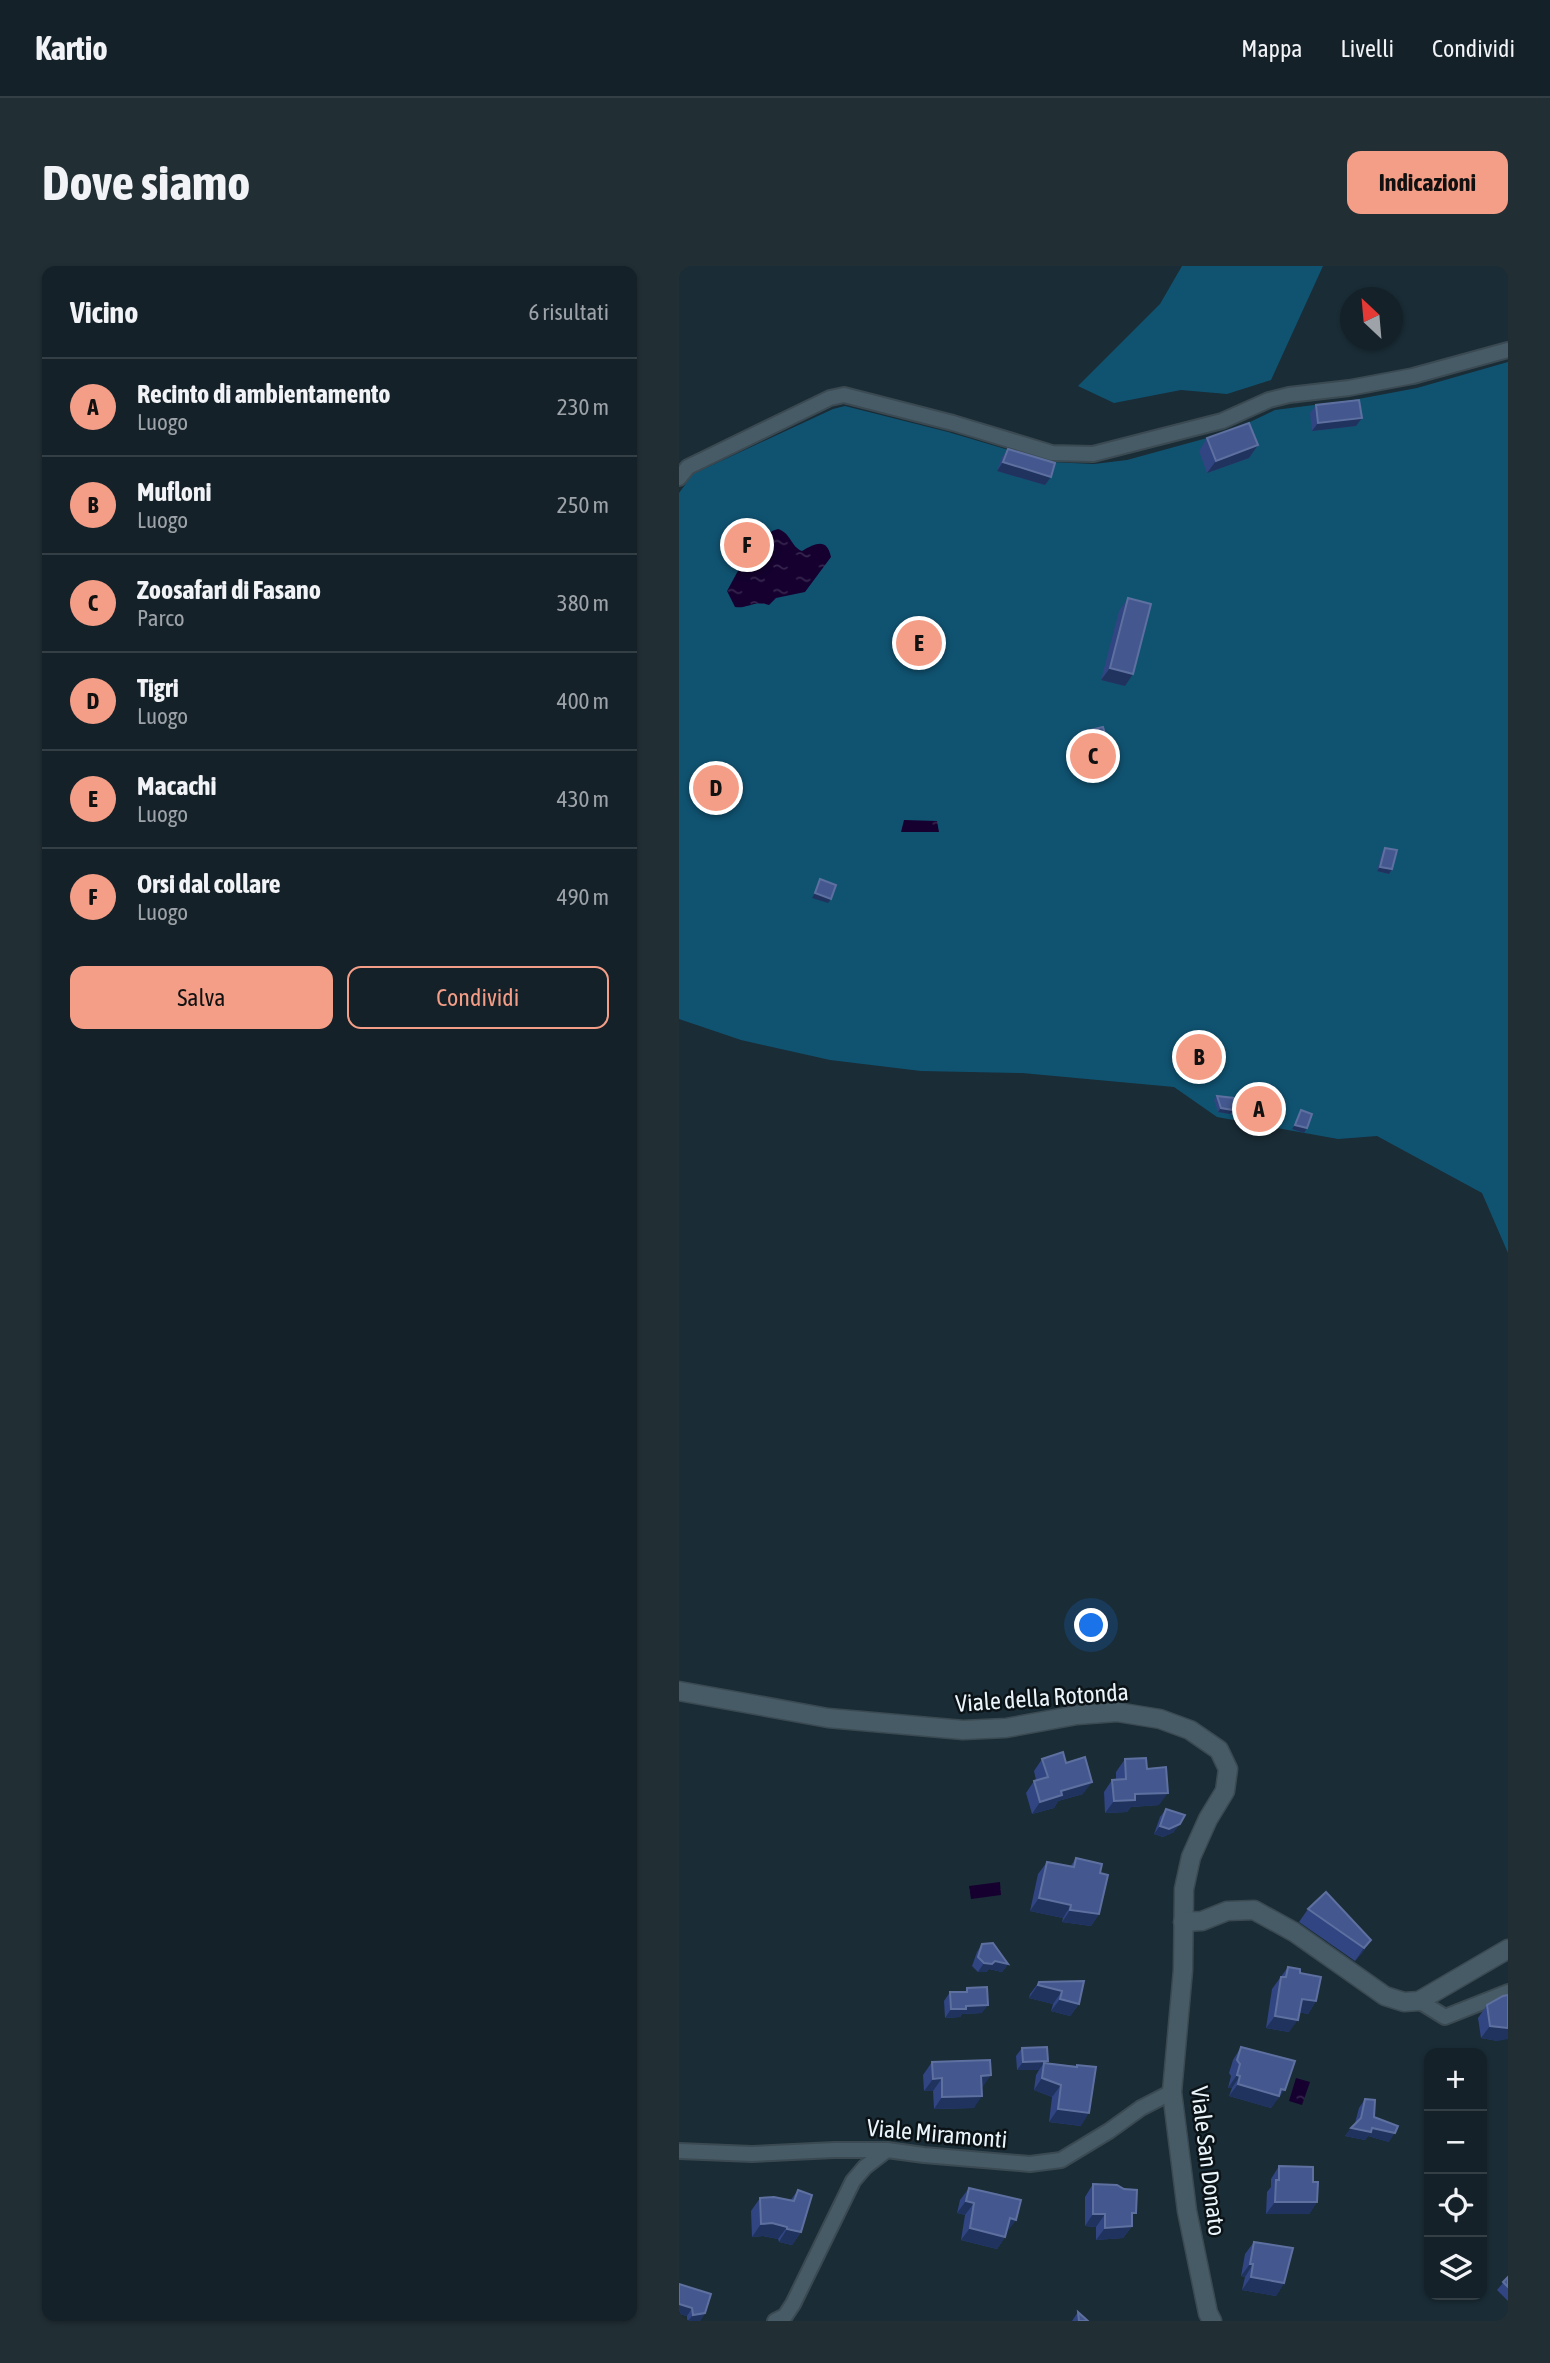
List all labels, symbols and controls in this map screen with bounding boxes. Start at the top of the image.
text: Kartio [35,29,108,67]
text: Mappa [1241,35,1302,62]
text: Livelli [1340,35,1394,62]
text: Condividi [1432,35,1515,62]
button: Indicazioni [1347,151,1508,214]
text: Dove siamo [42,154,250,210]
north arrow [1340,287,1403,350]
text: Vicino [70,295,138,329]
text: 6 risultati [528,299,609,325]
text: Recinto di ambientamento [137,379,390,409]
text: A [87,394,99,420]
text: 230 m [557,394,609,420]
text: Luogo [137,409,188,435]
text: Mufloni [137,477,212,507]
text: B [88,492,98,518]
text: 250 m [557,492,609,518]
text: Luogo [137,507,188,533]
pin: F [724,519,770,571]
text: Zoosafari di Fasano [137,575,321,605]
text: C [88,590,98,616]
text: 380 m [557,590,609,616]
text: Parco [137,605,185,631]
pin: E [896,617,942,669]
text: Tigri [137,673,179,703]
text: D [87,688,99,714]
text: 400 m [557,688,609,714]
text: Luogo [137,703,188,729]
pin: C [1070,730,1116,782]
pin: D [693,762,739,814]
text: Macachi [137,771,216,801]
text: E [88,786,98,812]
text: 430 m [557,786,609,812]
text: Luogo [137,801,188,827]
text: Orsi dal collare [137,869,281,899]
text: F [88,884,98,910]
text: 490 m [557,884,609,910]
text: Luogo [137,899,188,925]
button: Salva [70,966,333,1029]
button: Condividi [347,966,609,1029]
pin: B [1176,1031,1222,1083]
pin: A [1236,1083,1282,1135]
your location [1074,1608,1108,1642]
street label: Viale della Rotonda [954,1678,1129,1717]
map controls [1424,2048,1487,2300]
button: + [1424,2048,1487,2111]
street label: Viale San Donato [1186,2085,1231,2237]
button: − [1424,2111,1487,2174]
street label: Viale Miramonti [866,2114,1008,2153]
button: locate [1424,2174,1487,2237]
button: layers [1424,2237,1487,2300]

